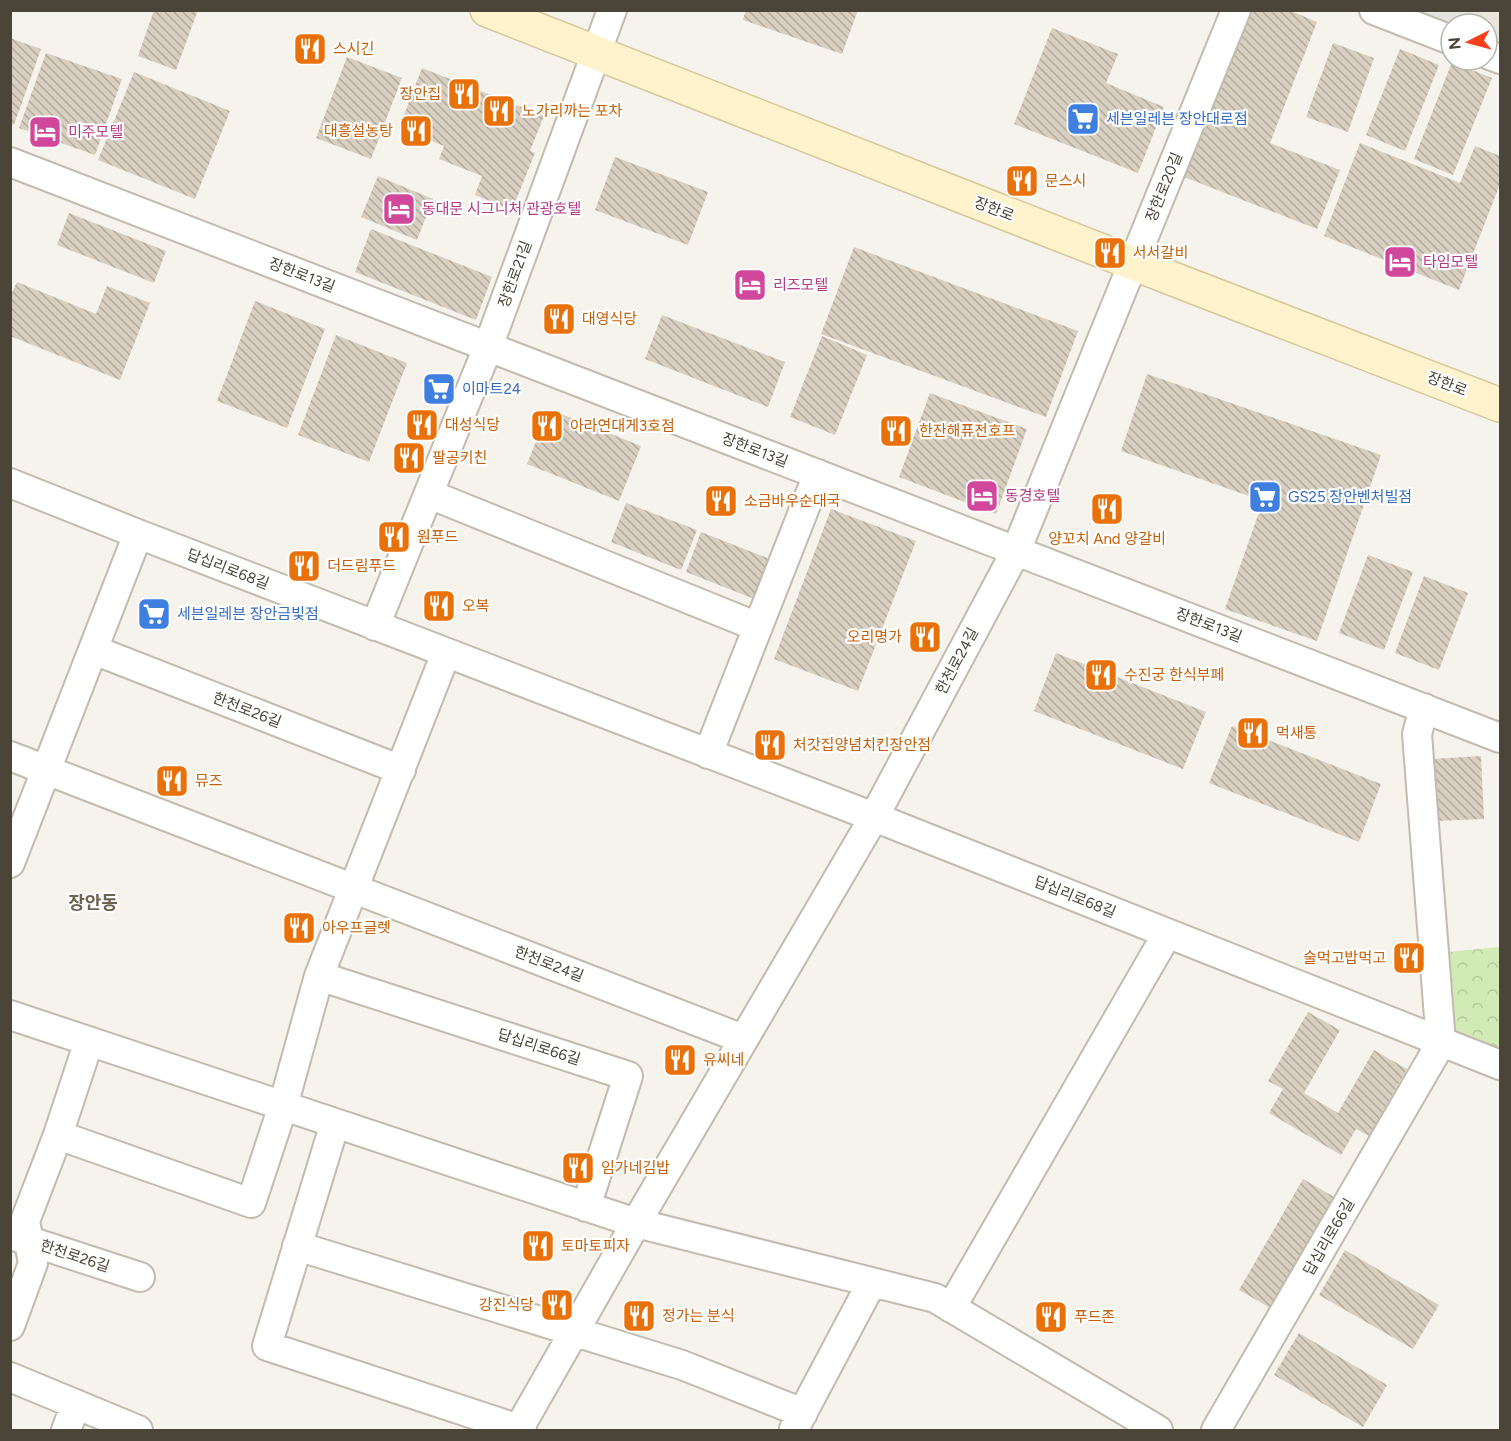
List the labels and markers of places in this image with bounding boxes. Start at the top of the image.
restaurant icon: 스시긴 [292,31,328,67]
place label: 스시긴 [333,40,374,58]
restaurant icon: 장안집 [446,76,482,112]
place label: 장안집 [400,85,441,103]
restaurant icon: 노가리까는 포차 [481,93,517,129]
supermarket icon: 세븐일레븐 장안대로점 [1065,101,1101,137]
place label: 노가리까는 포차 [522,102,623,120]
place label: 세븐일레븐 장안대로점 [1106,110,1248,128]
restaurant icon: 대흥설농탕 [398,113,434,149]
hotel icon: 미주모텔 [27,114,63,150]
place label: 대흥설농탕 [324,122,393,140]
place label: 미주모텔 [68,123,123,141]
restaurant icon: 문스시 [1004,163,1040,199]
place label: 문스시 [1045,172,1086,190]
hotel icon: 동대문 시그니처 관광호텔 [381,191,417,227]
place label: 동대문 시그니처 관광호텔 [422,200,581,218]
restaurant icon: 서서갈비 [1092,235,1128,271]
place label: 서서갈비 [1133,244,1188,262]
hotel icon: 타임모텔 [1382,244,1418,280]
place label: 타임모텔 [1423,253,1478,271]
hotel icon: 리즈모텔 [732,267,768,303]
place label: 리즈모텔 [773,276,828,294]
restaurant icon: 대영식당 [541,301,577,337]
place label: 대영식당 [582,310,637,328]
supermarket icon: 이마트24 [421,371,457,407]
place label: 이마트24 [462,380,521,398]
restaurant icon: 대성식당 [404,407,440,443]
restaurant icon: 아라연대게3호점 [529,408,565,444]
restaurant icon: 한잔해퓨전호프 [878,413,914,449]
place label: 대성식당 [445,416,500,434]
place label: 아라연대게3호점 [570,417,675,435]
place label: 한잔해퓨전호프 [919,422,1016,440]
restaurant icon: 팔공키친 [391,440,427,476]
place label: 팔공키친 [432,449,487,467]
hotel icon: 동경호텔 [964,478,1000,514]
supermarket icon: GS25 장안벤처빌점 [1247,479,1283,515]
restaurant icon: 소금바우순대국 [703,483,739,519]
place label: 동경호텔 [1005,487,1060,505]
place label: GS25 장안벤처빌점 [1288,488,1412,506]
restaurant icon: 양꼬치 And 양갈비 [1089,491,1125,527]
place label: 소금바우순대국 [744,492,841,510]
restaurant icon: 원푸드 [376,519,412,555]
place label: 원푸드 [417,528,459,546]
place label: 양꼬치 And 양갈비 [1048,530,1166,548]
restaurant icon: 더드림푸드 [286,548,322,584]
place label: 더드림푸드 [327,557,396,575]
restaurant icon: 오복 [421,588,457,624]
supermarket icon: 세븐일레븐 장안금빛점 [136,596,172,632]
place label: 오복 [462,597,490,615]
place label: 세븐일레븐 장안금빛점 [177,605,319,623]
restaurant icon: 오리명가 [907,619,943,655]
place label: 오리명가 [847,628,902,646]
restaurant icon: 수진궁 한식부페 [1083,657,1119,693]
place label: 수진궁 한식부페 [1124,666,1224,684]
restaurant icon: 먹새통 [1235,715,1271,751]
place label: 먹새통 [1276,724,1317,742]
restaurant icon: 처갓집양념치킨장안점 [752,727,788,763]
place label: 처갓집양념치킨장안점 [793,736,931,754]
restaurant icon: 뮤즈 [154,763,190,799]
place label: 뮤즈 [195,772,223,790]
restaurant icon: 아우프글렛 [281,910,317,946]
place label: 아우프글렛 [322,919,391,937]
restaurant icon: 술먹고밥먹고 [1391,940,1427,976]
place label: 술먹고밥먹고 [1303,949,1386,967]
restaurant icon: 유씨네 [662,1042,698,1078]
place label: 유씨네 [703,1051,744,1069]
restaurant icon: 임가네김밥 [560,1150,596,1186]
place label: 임가네김밥 [601,1159,670,1177]
restaurant icon: 토마토피자 [520,1228,556,1264]
place label: 토마토피자 [561,1237,630,1255]
restaurant icon: 강진식당 [539,1287,575,1323]
place label: 강진식당 [479,1296,534,1314]
restaurant icon: 정가는 분식 [621,1298,657,1334]
restaurant icon: 푸드존 [1033,1299,1069,1335]
place label: 정가는 분식 [662,1307,735,1325]
place label: 푸드존 [1074,1308,1115,1326]

